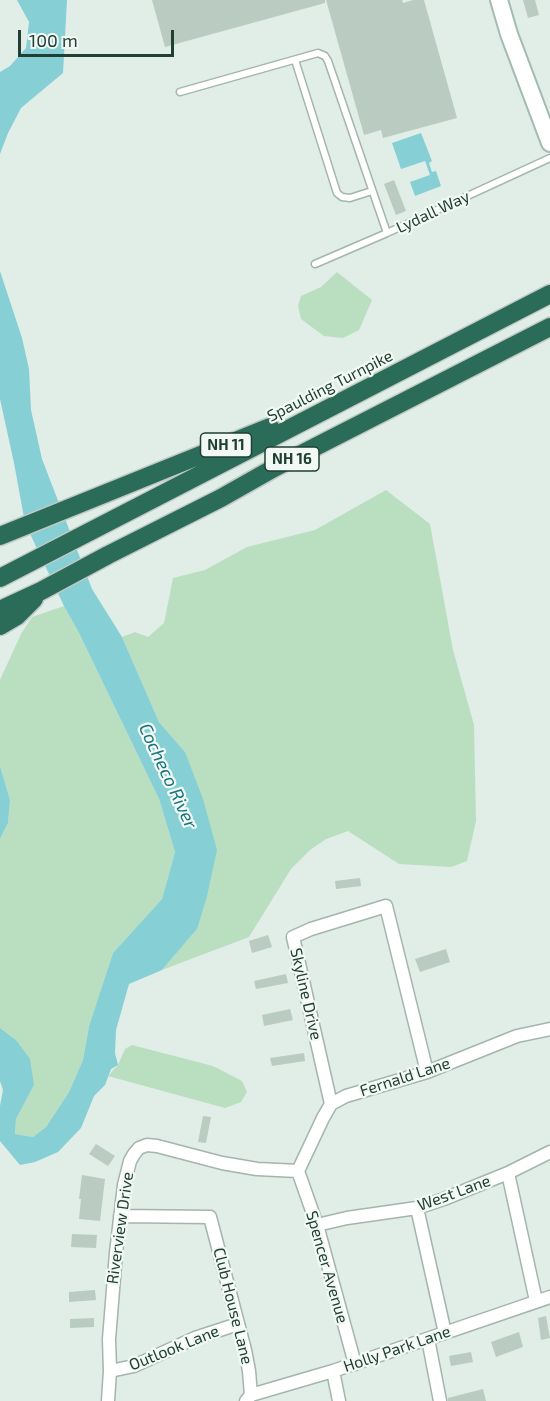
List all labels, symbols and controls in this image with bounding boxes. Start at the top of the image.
scale bar [21,18,177,56]
text: 100 m [29,29,78,51]
street label: Lydall Way [393,187,473,237]
street label: Spaulding Turnpike [264,346,396,426]
road number: NH 11 [200,433,252,457]
road number: NH 16 [265,447,319,471]
water label: Cocheco River [134,720,202,832]
street label: Skyline Drive [286,946,326,1042]
street label: Fernald Lane [357,1053,453,1101]
street label: Riverview Drive [103,1171,137,1285]
street label: West Lane [415,1171,493,1215]
street label: Spencer Avenue [302,1209,352,1325]
street label: Club House Lane [209,1246,257,1366]
street label: Outlook Lane [126,1321,222,1375]
street label: Holly Park Lane [341,1322,453,1376]

